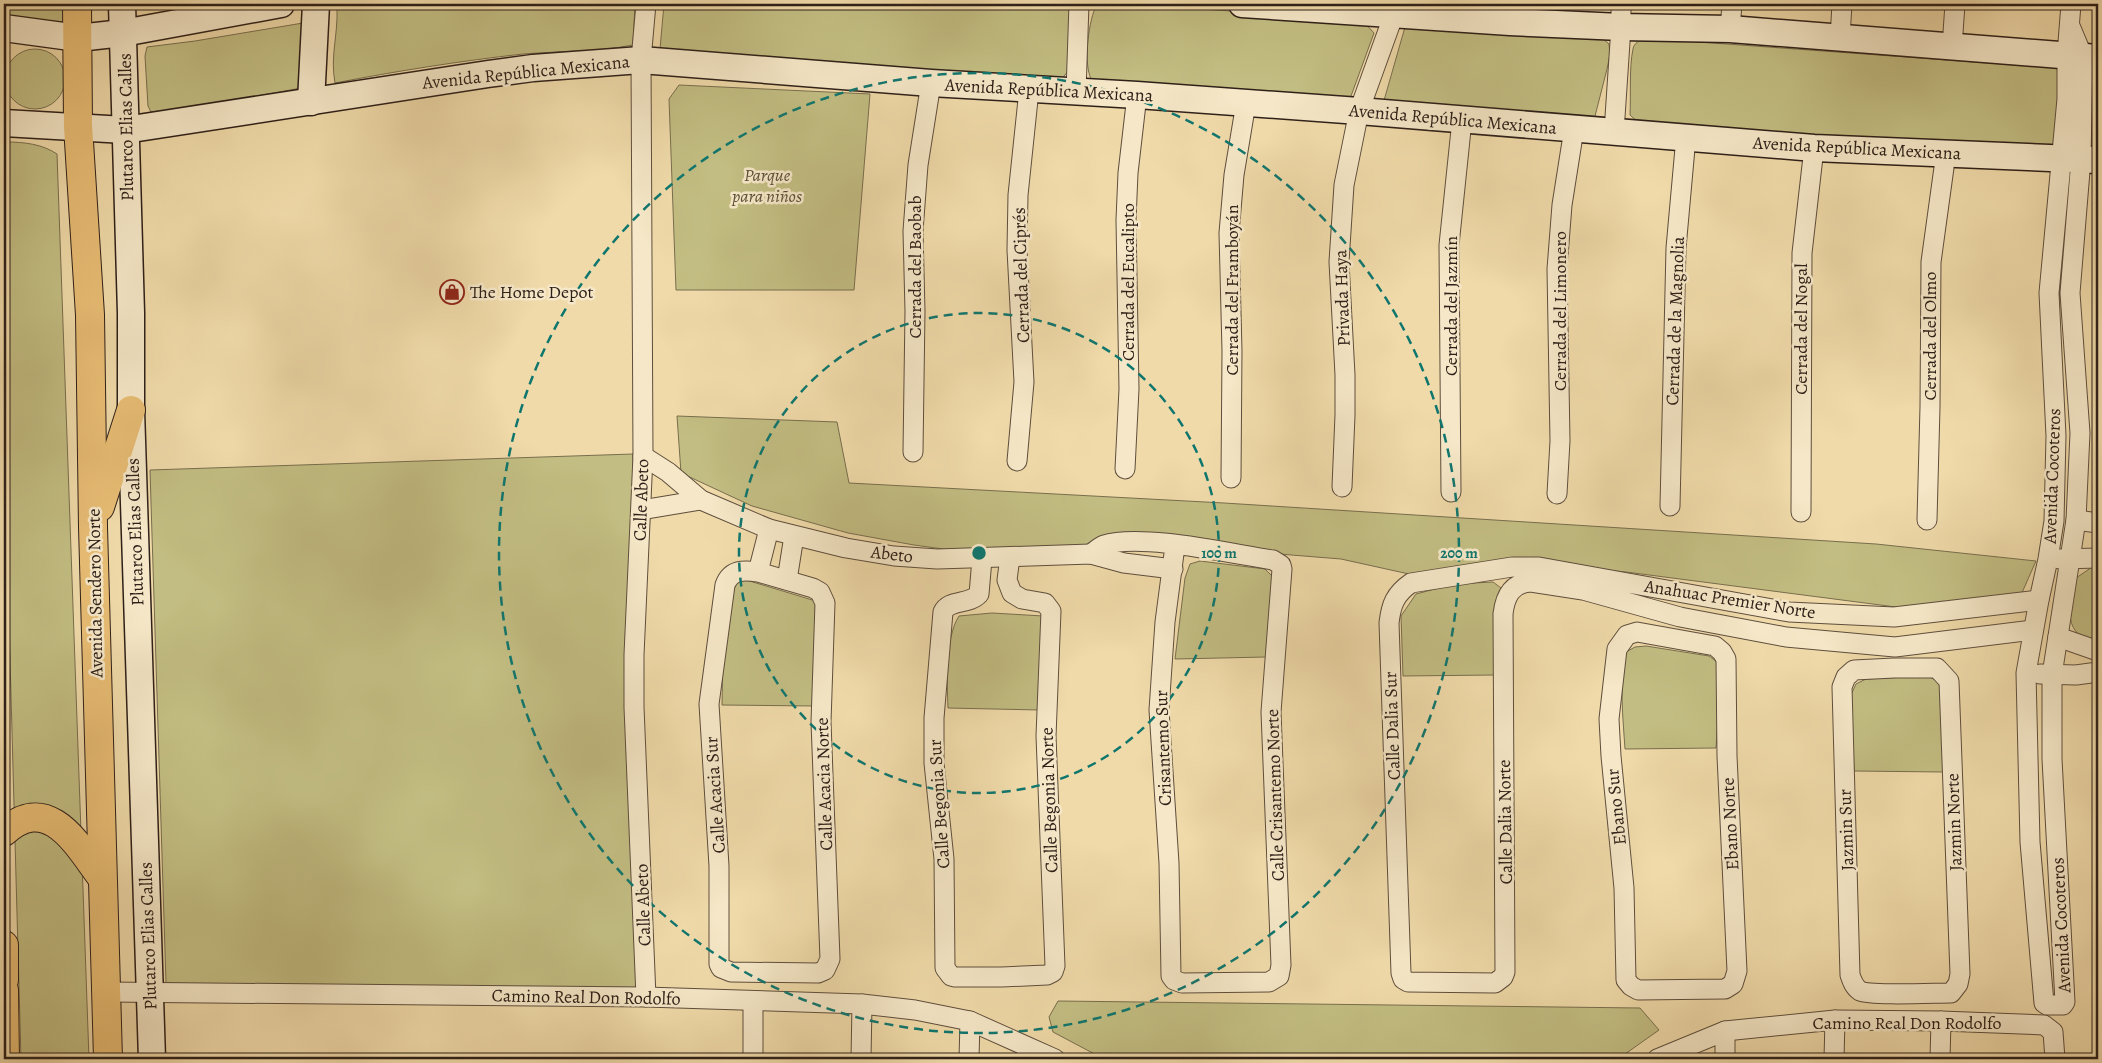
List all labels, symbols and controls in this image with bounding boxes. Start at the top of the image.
street label: Avenida República Mexicana [420,49,632,95]
street label: Plutarco Elias Calles [113,53,139,201]
street label: Avenida República Mexicana [943,73,1154,107]
street label: Avenida República Mexicana [1347,98,1559,140]
street label: Avenida República Mexicana [1751,131,1962,165]
park label: Parque para niños [731,163,802,208]
street label: Cerrada del Baobab [903,195,927,339]
street label: Cerrada del Eucalipto [1116,203,1140,361]
street label: Cerrada del Framboyán [1220,204,1244,376]
street label: Cerrada del Ciprés [1007,207,1035,343]
street label: Cerrada del Limonero [1548,231,1572,391]
street label: Cerrada de la Magnolia [1660,235,1690,406]
street label: Cerrada del Jazmín [1439,236,1463,376]
street label: Privada Haya [1328,249,1356,347]
street label: Cerrada del Nogal [1789,263,1813,395]
street label: Cerrada del Olmo [1918,271,1942,401]
shop icon: The Home Depot [439,279,465,305]
place label: The Home Depot [470,280,593,304]
street label: Avenida Cocoteros [2038,408,2066,545]
street label: Plutarco Elias Calles [120,458,150,606]
street label: Calle Abeto [628,458,654,542]
street label: Avenida Sendero Norte [82,508,108,679]
street label: Abeto [869,539,914,568]
text: 100 m [1201,543,1237,563]
text: 200 m [1440,543,1478,563]
centre of rings [970,544,988,562]
street label: Anahuac Premier Norte [1642,573,1817,624]
street label: Calle Dalia Sur [1378,671,1406,781]
street label: Crisantemo Sur [1149,689,1177,806]
street label: Calle Crisantemo Norte [1260,708,1290,882]
street label: Calle Acacia Norte [810,717,838,851]
street label: Calle Begonia Norte [1034,727,1064,873]
street label: Calle Acacia Sur [699,736,731,854]
street label: Calle Begonia Sur [923,738,955,869]
street label: Calle Dalia Norte [1492,759,1518,885]
street label: Ebano Sur [1600,767,1632,846]
street label: Jazmin Norte [1940,773,1968,871]
street label: Ebano Norte [1716,777,1744,871]
street label: Jazmin Sur [1833,789,1859,871]
street label: Avenida Cocoteros [2045,857,2077,994]
street label: Plutarco Elias Calles [133,862,163,1010]
street label: Calle Abeto [630,863,656,947]
street label: Camino Real Don Rodolfo [491,983,681,1011]
street label: Camino Real Don Rodolfo [1812,1011,2002,1035]

